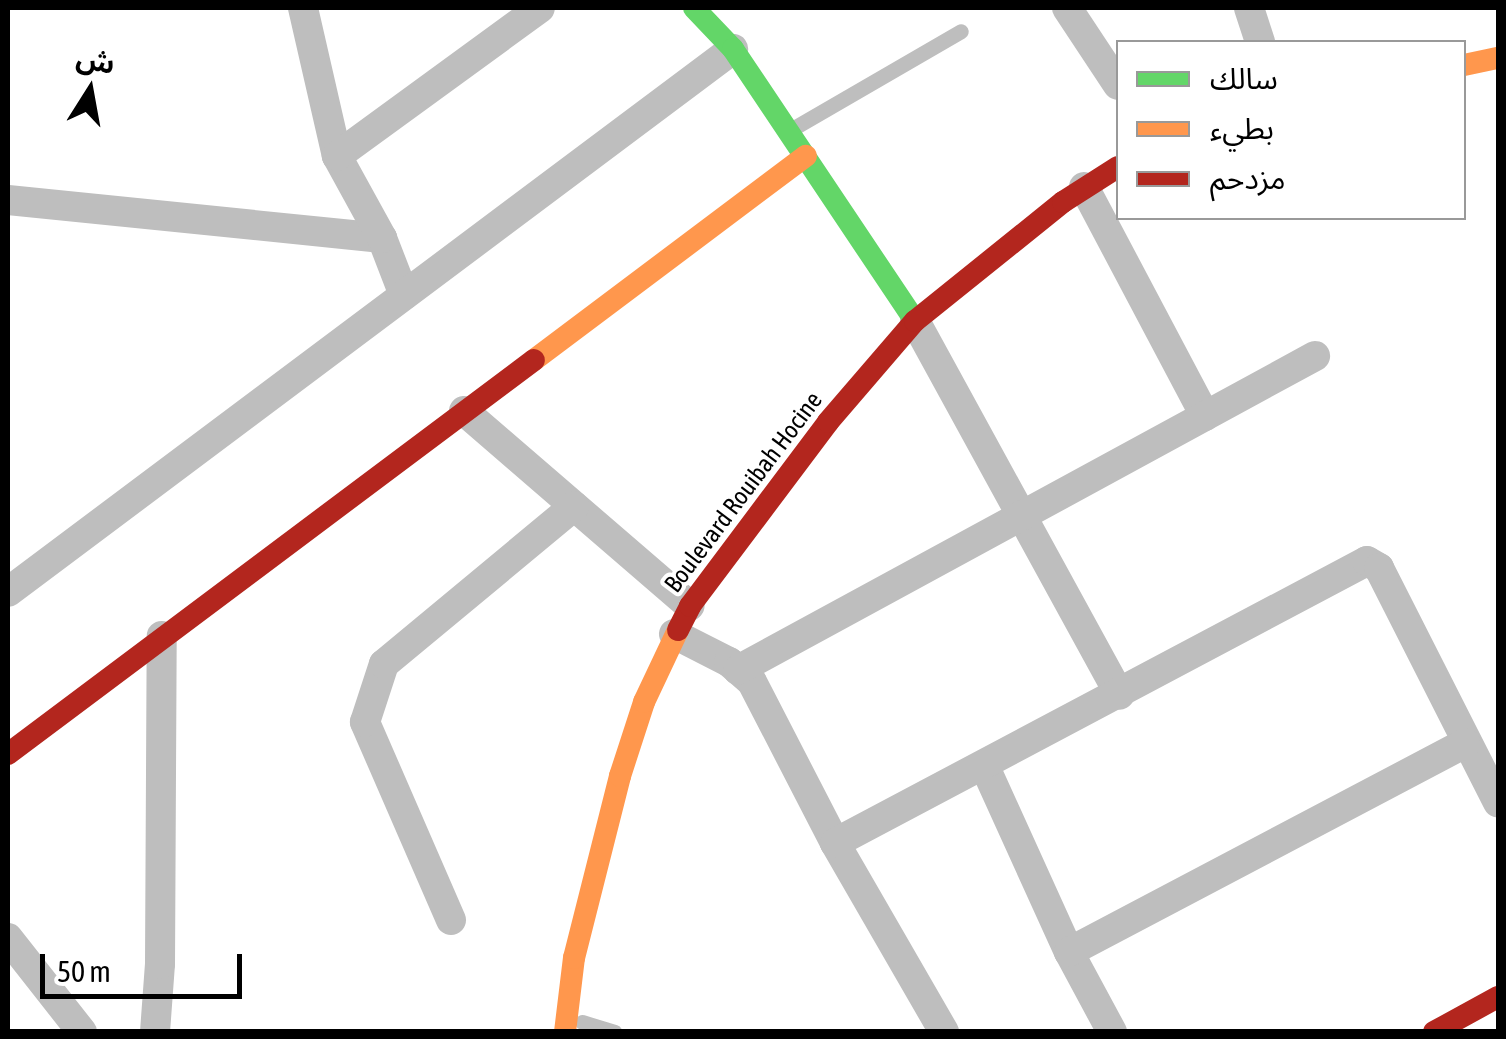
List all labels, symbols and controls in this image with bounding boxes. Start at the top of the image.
north arrow [40,40,140,140]
legend [1116,40,1466,220]
text: ش [74,41,118,80]
text: سالك [1210,61,1278,95]
text: بطيء [1210,111,1274,145]
text: مزدحم [1210,161,1286,195]
street label: Boulevard Rouibah Hocine [658,386,828,598]
scale bar [45,934,248,996]
text: 50 m [57,954,111,988]

